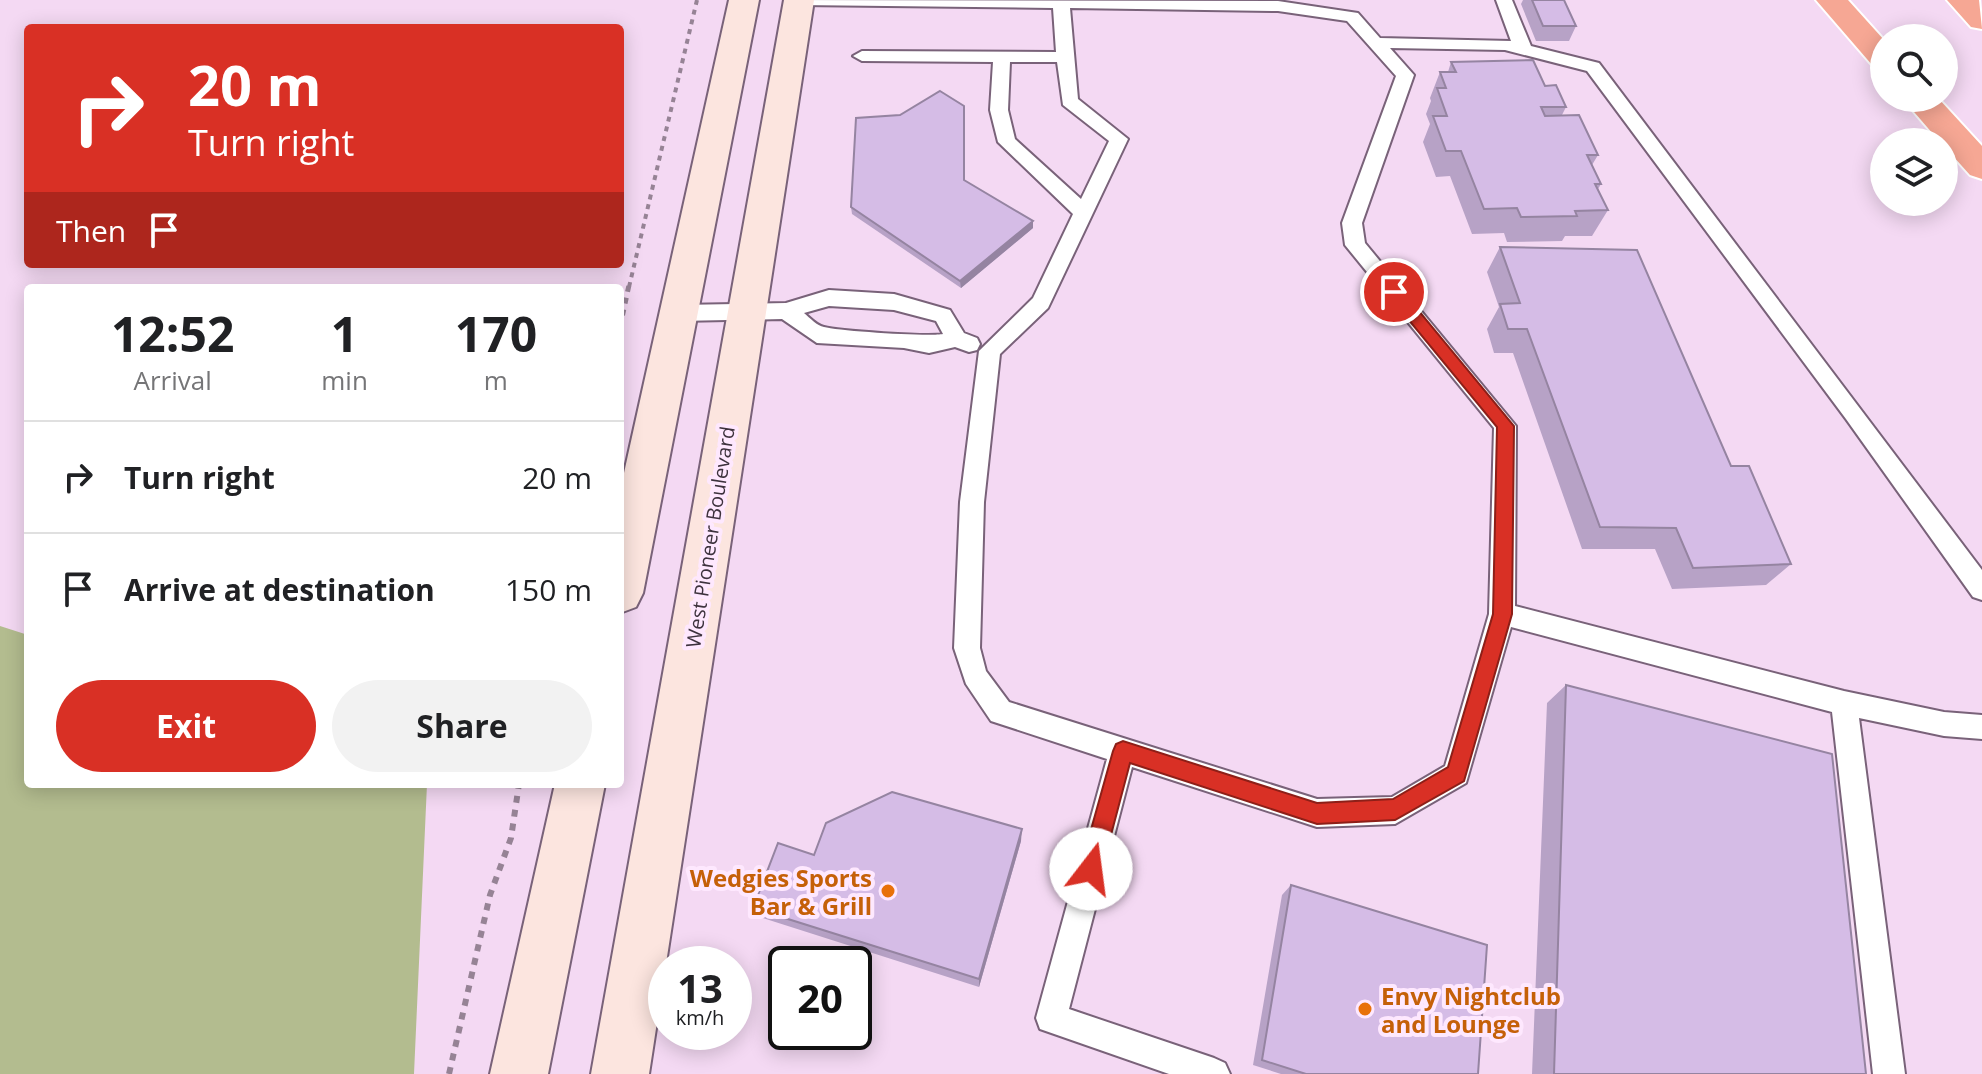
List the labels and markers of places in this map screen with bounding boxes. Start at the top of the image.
pin [1360,258,1428,326]
place label: Wedgies Sports Bar & Grill [690,861,872,922]
marker: Wedgies Sports Bar & Grill [879,882,897,900]
place label: Envy Nightclub and Lounge [1381,979,1561,1040]
marker: Envy Nightclub and Lounge [1356,1000,1374,1018]

